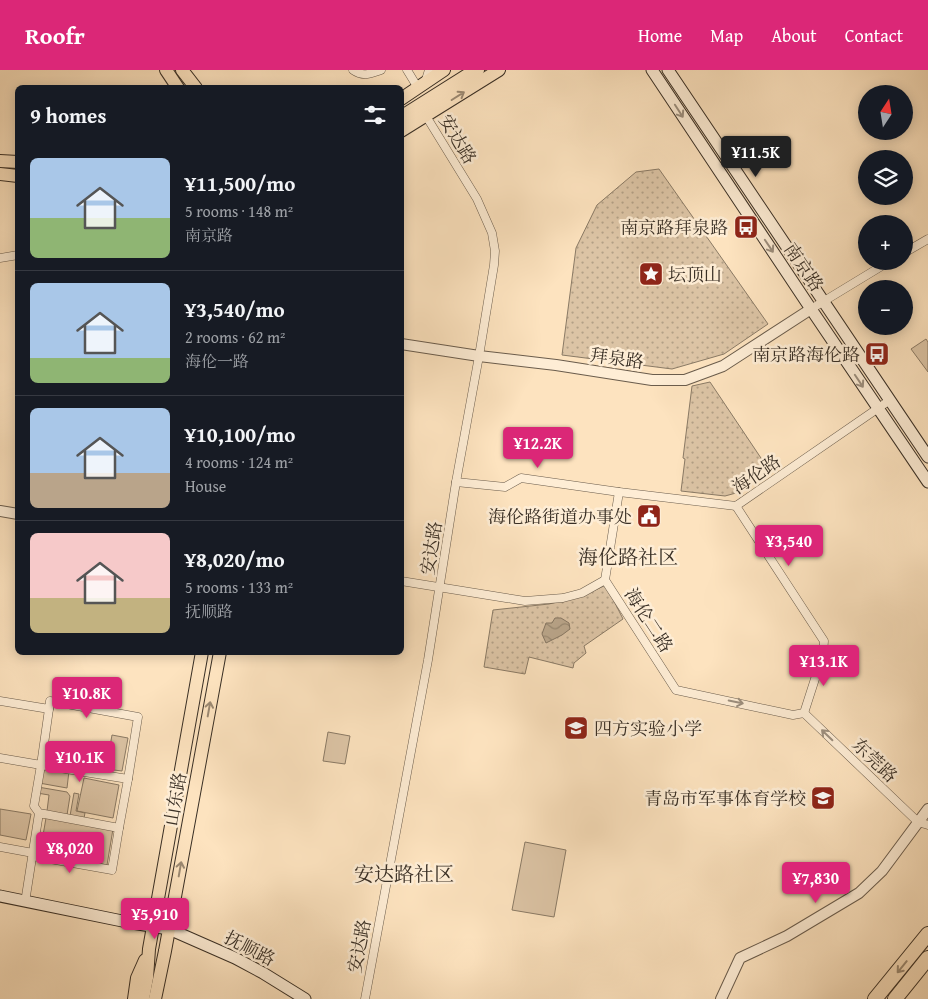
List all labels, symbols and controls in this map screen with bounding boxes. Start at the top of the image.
text: Roofr [25,18,85,53]
text: Home [638,22,682,49]
text: Map [710,22,743,49]
text: About [771,22,817,49]
text: Contact [845,22,903,49]
north arrow [858,85,912,140]
map controls [858,85,913,335]
one-way arrow [450,91,464,101]
text: 9 homes [30,100,106,131]
icon: filters [361,101,389,129]
one-way arrow [674,103,684,117]
street label: 安达路 [433,109,483,169]
pin: ¥11.5K [715,136,797,178]
text: ¥11.5K [732,140,780,164]
button: layers [858,150,913,205]
text: ¥11,500/mo [185,168,295,199]
icon: home [70,178,130,238]
text: 5 rooms · 148 m² [185,199,293,223]
place label: 南京路拜泉路 [620,214,728,241]
bus stop icon: 南京路拜泉路 [733,214,759,240]
button: + [858,215,913,270]
text: 南京路 [185,223,233,247]
street label: 南京路 [778,237,830,297]
one-way arrow [764,239,774,253]
place icon: 坛顶山 [638,261,664,287]
place label: 坛顶山 [668,261,722,288]
button: − [858,280,913,335]
text: ¥3,540/mo [185,294,285,325]
icon: home [70,303,130,363]
text: 2 rooms · 62 m² [185,325,285,349]
street label: 拜泉路 [588,341,646,375]
place label: 南京路海伦路 [752,341,860,368]
bus stop icon: 南京路海伦路 [864,341,890,367]
text: 海伦一路 [185,349,249,373]
one-way arrow [854,374,864,388]
text: ¥10,100/mo [185,419,295,450]
pin: ¥12.2K [497,426,579,469]
icon: home [70,428,130,488]
text: ¥12.2K [514,431,562,455]
street label: 海伦路 [726,448,786,500]
text: 4 rooms · 124 m² [185,450,293,474]
text: House [185,474,226,498]
place label: 海伦路街道办事处 [488,503,632,530]
public building icon: 海伦路街道办事处 [636,503,662,529]
street label: 安达路 [413,519,449,577]
pin: ¥3,540 [748,524,830,567]
text: ¥3,540 [766,529,812,553]
district label: 海伦路社区 [578,542,678,571]
text: ¥8,020/mo [185,544,285,575]
icon: home [70,553,130,613]
text: 5 rooms · 133 m² [185,575,293,599]
street label: 海伦二路 [618,582,680,658]
text: 抚顺路 [185,599,233,623]
pin: ¥13.1K [783,644,865,687]
text: ¥13.1K [800,649,848,673]
pin: ¥10.8K [46,676,128,719]
text: ¥10.8K [63,681,111,705]
one-way arrow [727,698,743,708]
one-way arrow [205,701,215,717]
school or university icon: 四方实验小学 [563,715,589,741]
place label: 四方实验小学 [594,715,702,742]
one-way arrow [821,729,833,741]
street label: 东莞路 [846,732,904,788]
pin: ¥10.1K [39,740,121,783]
text: ¥10.1K [56,745,104,769]
street label: 山东路 [157,770,193,828]
place label: 青岛市军事体育学校 [644,785,806,812]
school or university icon: 青岛市军事体育学校 [810,785,836,811]
pin: ¥8,020 [29,832,111,874]
text: ¥8,020 [47,836,93,860]
district label: 安达路社区 [354,859,454,888]
one-way arrow [175,861,185,877]
pin: ¥7,830 [775,862,857,904]
text: ¥7,830 [793,866,839,890]
pin: ¥5,910 [114,898,196,940]
text: ¥5,910 [132,902,178,926]
street label: 安达路 [341,917,377,975]
street label: 抚顺路 [220,924,280,972]
one-way arrow [897,960,907,974]

